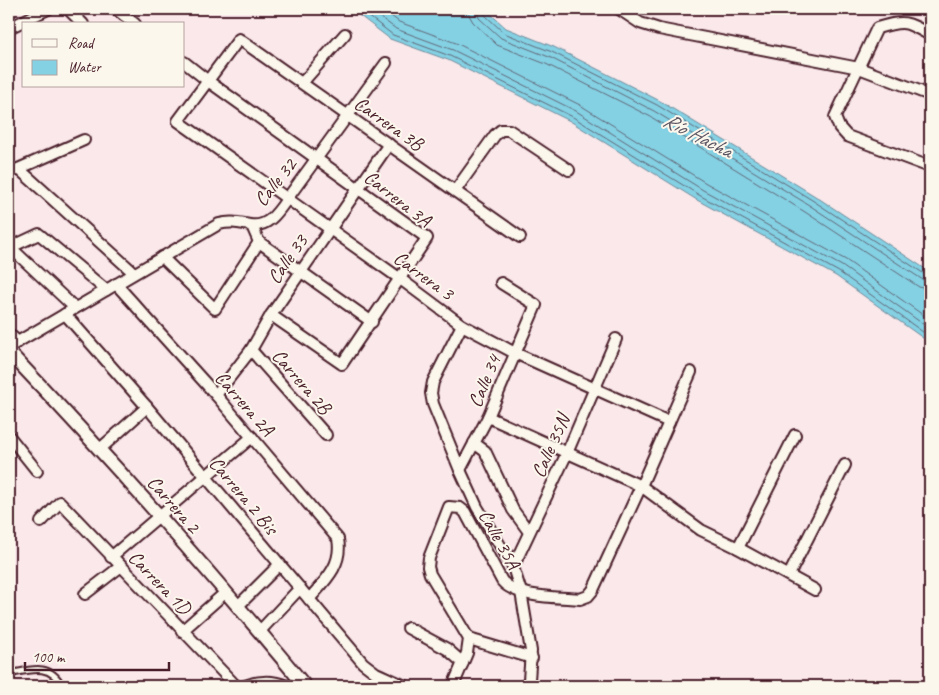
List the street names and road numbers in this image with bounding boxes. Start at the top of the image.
street label: Carrera 3B [349,91,429,157]
street label: Calle 32 [249,152,303,211]
street label: Carrera 3A [359,164,437,233]
street label: Calle 33 [262,228,314,289]
street label: Carrera 3 [389,245,460,307]
street label: Carrera 2B [266,343,338,420]
street label: Calle 34 [462,349,507,411]
street label: Carrera 2A [209,366,280,442]
street label: Calle 35N [526,408,577,482]
street label: Carrera 2 Bis [204,451,285,541]
street label: Carrera 2 [142,470,207,540]
street label: Calle 35A [473,505,527,574]
street label: Carrera 1D [123,545,197,621]

